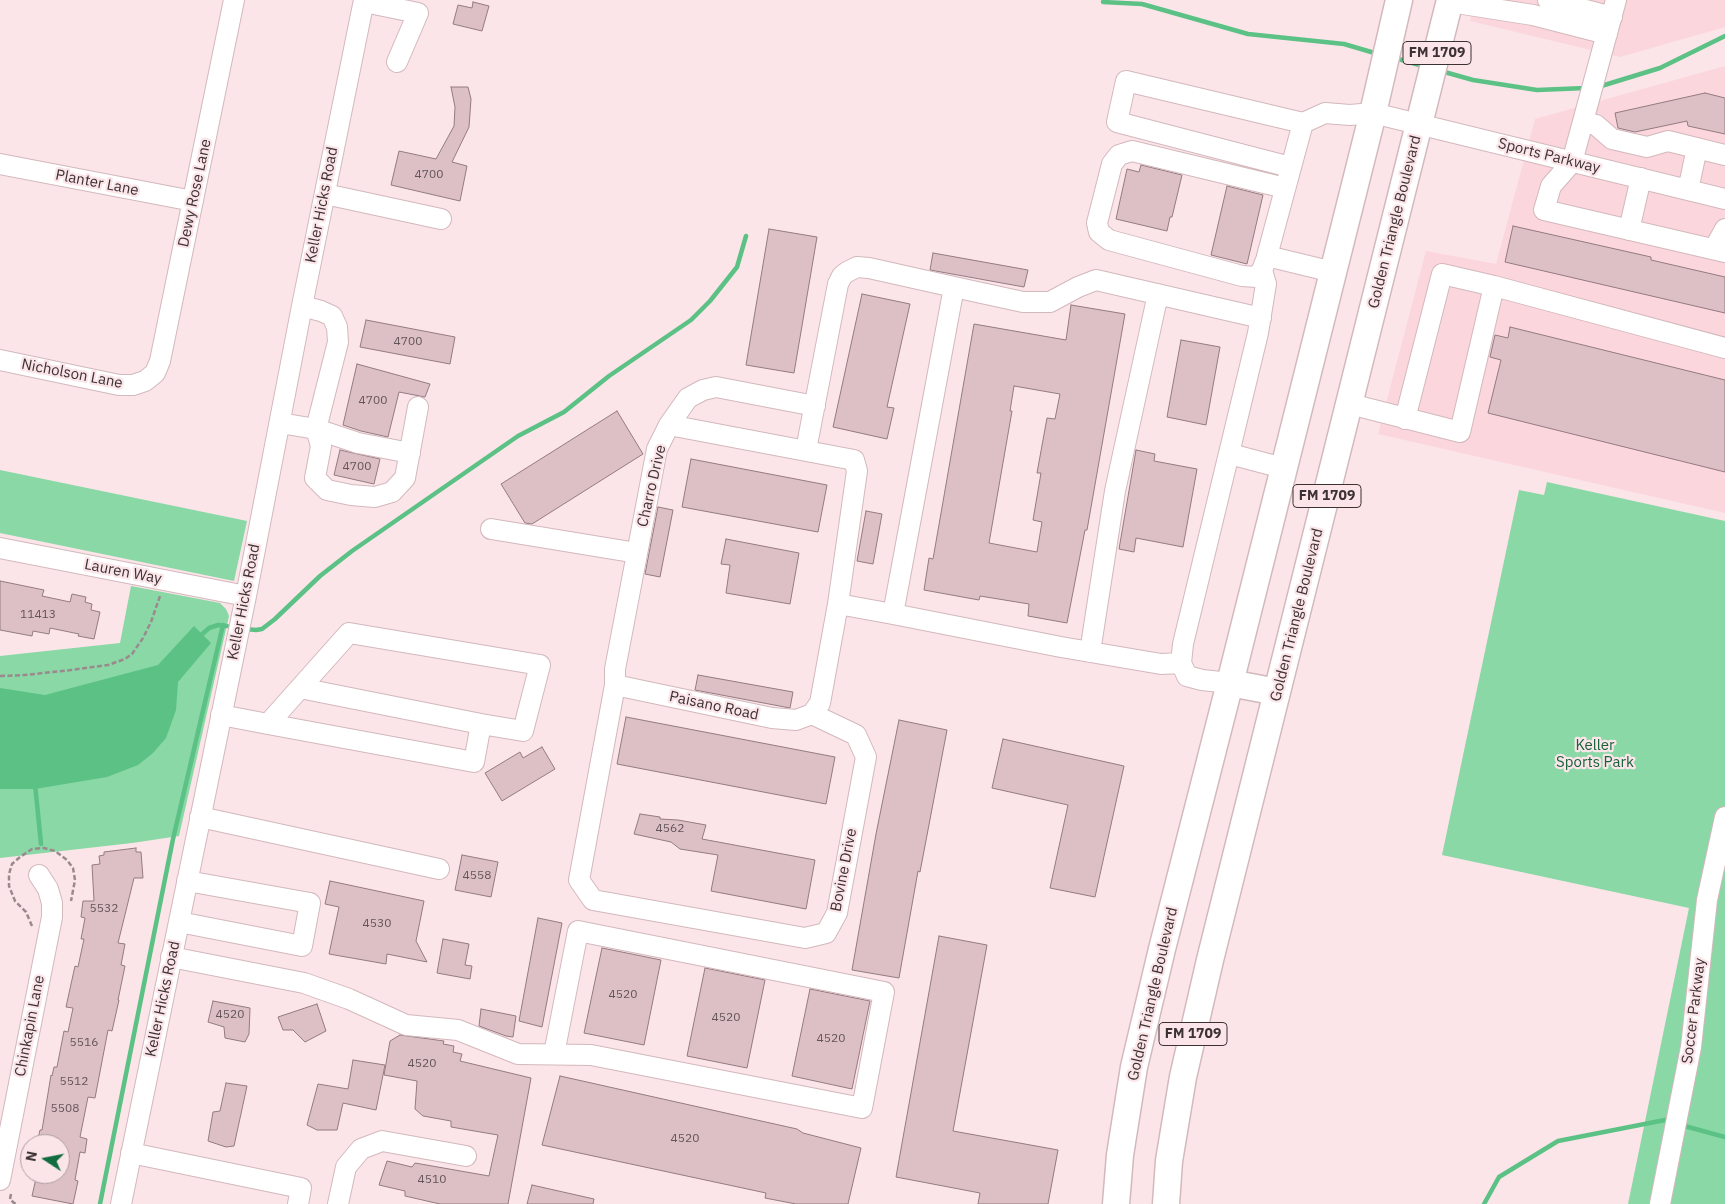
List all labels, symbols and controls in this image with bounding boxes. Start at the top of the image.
road number: FM 1709 [1403,42,1471,64]
street label: Golden Triangle Boulevard [1365,134,1425,310]
street label: Sports Parkway [1496,135,1602,177]
street label: Dewy Rose Lane [175,137,215,249]
street label: Keller Hicks Road [302,146,342,264]
street label: Planter Lane [54,166,140,200]
house number: 4700 [415,168,443,182]
house number: 4700 [394,335,422,349]
street label: Nicholson Lane [20,355,124,393]
house number: 4700 [359,394,387,408]
street label: Charro Drive [634,443,670,529]
house number: 4700 [343,460,371,474]
road number: FM 1709 [1293,484,1361,508]
street label: Golden Triangle Boulevard [1267,527,1327,703]
street label: Keller Hicks Road [224,543,264,661]
street label: Lauren Way [83,556,163,588]
house number: 11413 [20,608,56,622]
street label: Paisano Road [668,688,760,724]
park label: Keller Sports Park [1556,737,1634,772]
house number: 4562 [656,822,684,836]
street label: Bovine Drive [827,827,861,913]
house number: 4558 [463,869,491,883]
house number: 5532 [90,902,118,916]
street label: Golden Triangle Boulevard [1124,905,1182,1083]
house number: 4530 [363,917,391,931]
street label: Keller Hicks Road [142,940,184,1058]
street label: Soccer Parkway [1679,957,1709,1065]
street label: Chinkapin Lane [11,974,49,1078]
house number: 4520 [609,988,637,1002]
house number: 4520 [216,1008,244,1022]
house number: 4520 [712,1011,740,1025]
road number: FM 1709 [1159,1022,1227,1046]
house number: 4520 [817,1032,845,1046]
house number: 5516 [70,1036,98,1050]
house number: 4520 [408,1057,436,1071]
house number: 5512 [60,1075,88,1089]
house number: 5508 [51,1102,79,1116]
house number: 4520 [671,1132,699,1146]
north arrow [20,1134,70,1184]
text: N [21,1150,41,1163]
house number: 4510 [418,1173,446,1187]

